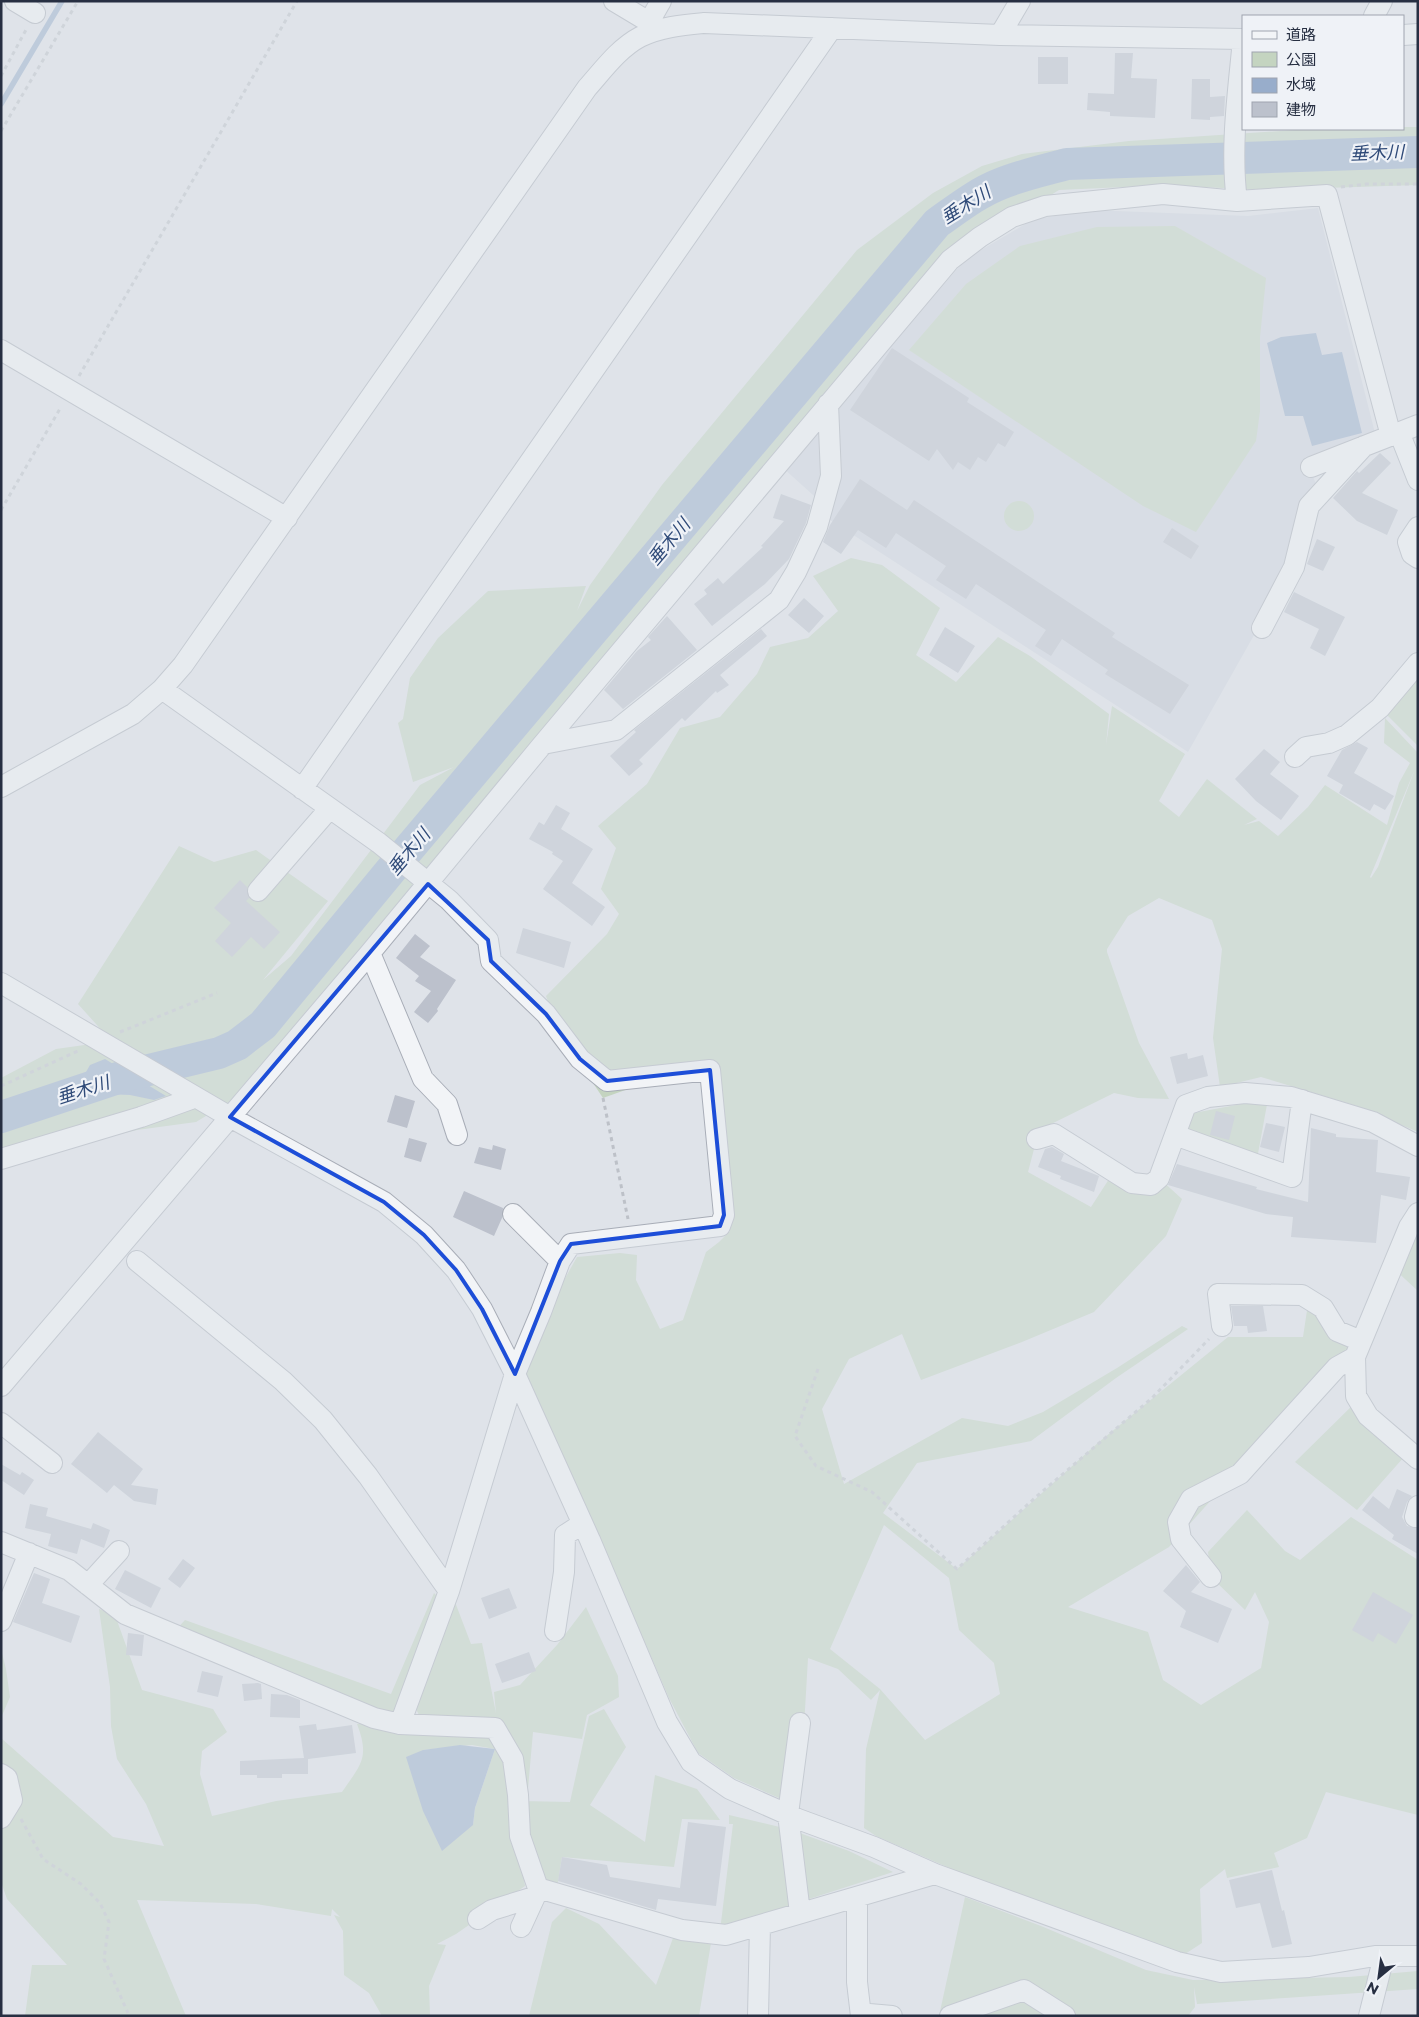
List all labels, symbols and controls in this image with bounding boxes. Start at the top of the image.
legend [1242,15,1404,130]
text: 道路 [1286,25,1316,44]
text: 公園 [1286,50,1316,69]
text: 水域 [1286,75,1316,94]
text: 建物 [1286,100,1316,119]
water label: 垂木川 [1350,141,1406,165]
water label: 垂木川 [937,180,996,229]
water label: 垂木川 [643,513,696,570]
water label: 垂木川 [383,823,436,880]
water label: 垂木川 [54,1071,114,1109]
north arrow [1354,1952,1404,2002]
text: N [1363,1978,1382,1999]

